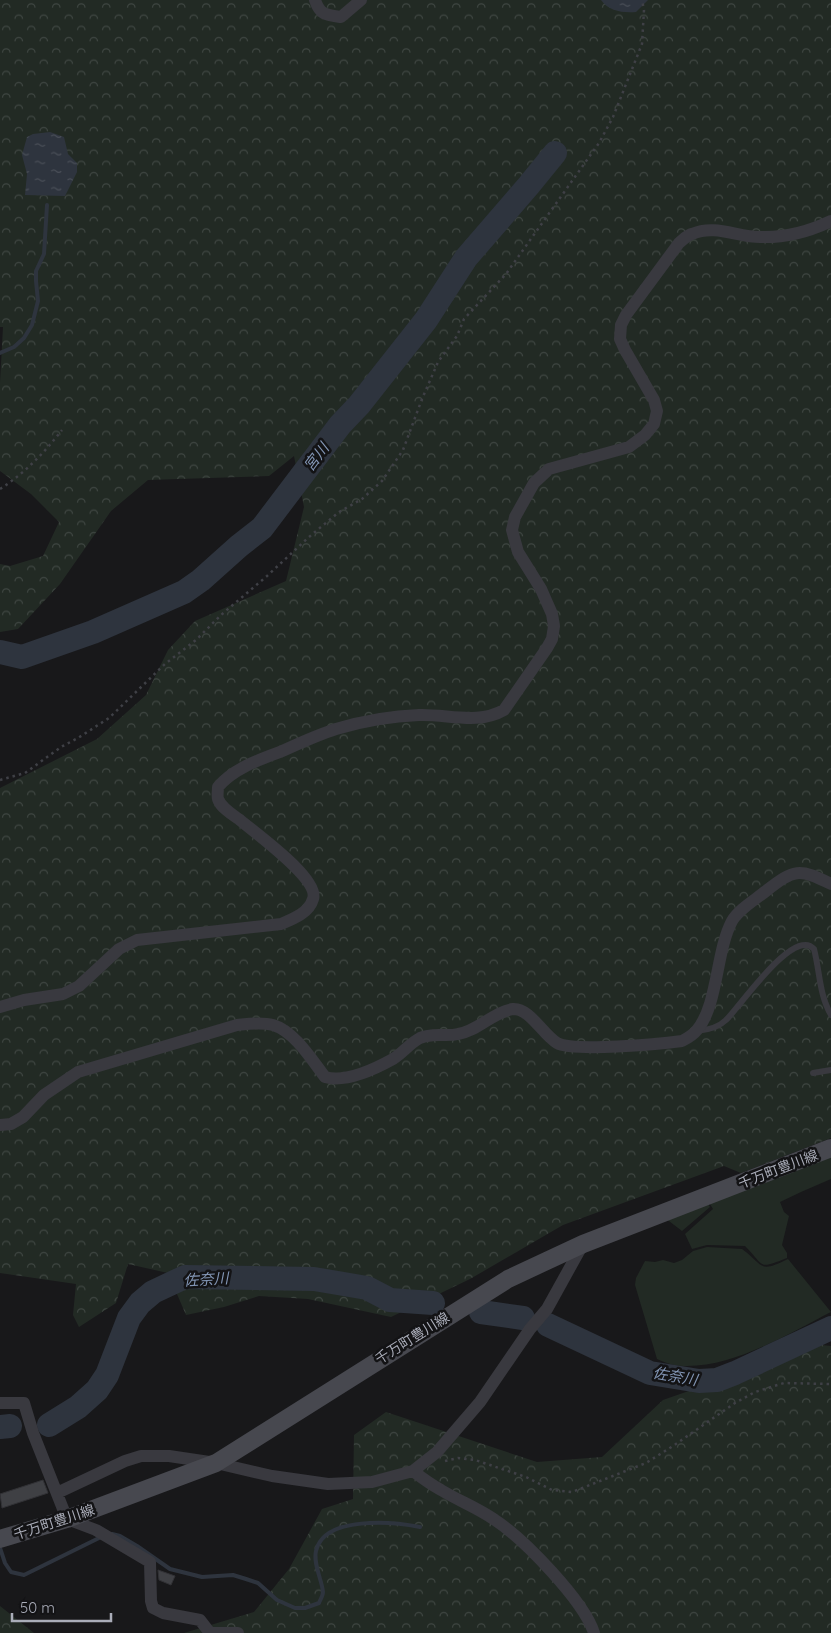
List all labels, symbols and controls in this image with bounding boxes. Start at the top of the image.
water label: 宮川 [299,438,334,475]
street label: 千万町豊川線 [736,1146,820,1192]
water label: 佐奈川 [183,1268,231,1290]
street label: 千万町豊川線 [372,1308,452,1368]
water label: 佐奈川 [651,1363,701,1390]
street label: 千万町豊川線 [11,1500,97,1544]
scale bar [12,1590,111,1622]
text: 50 m [20,1598,55,1617]

